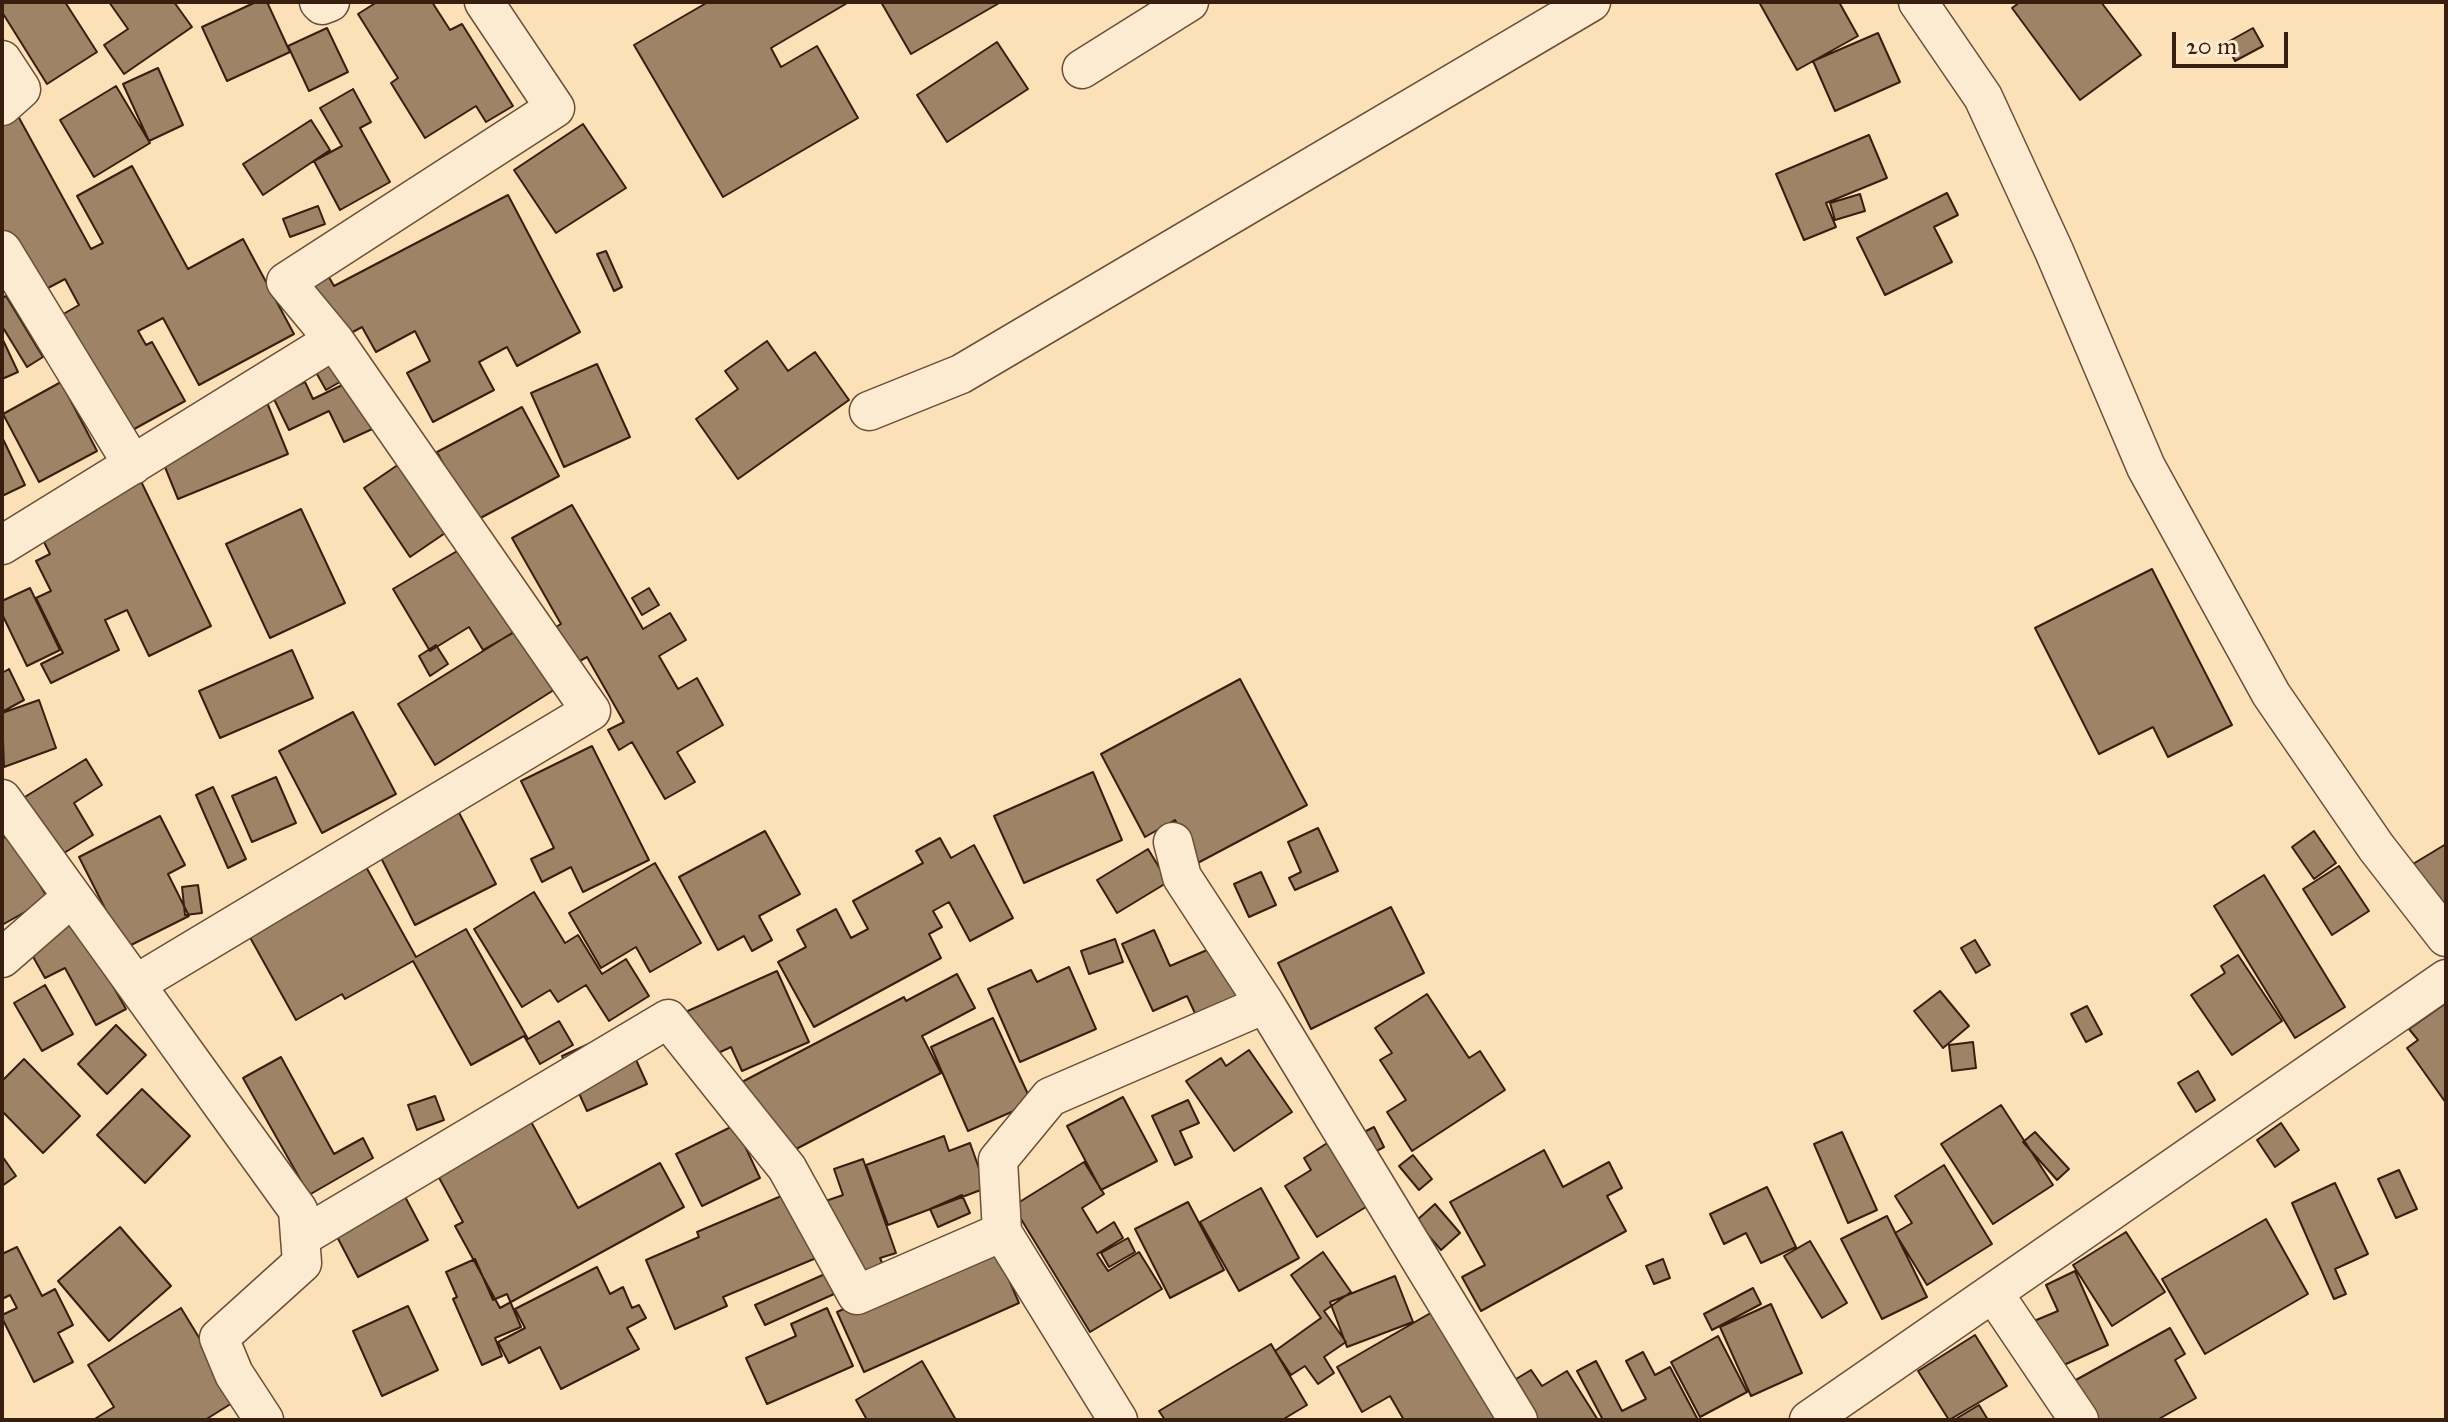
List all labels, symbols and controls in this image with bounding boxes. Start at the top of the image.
scale bar [2176,16,2292,66]
text: 20 m [2186,31,2237,61]

